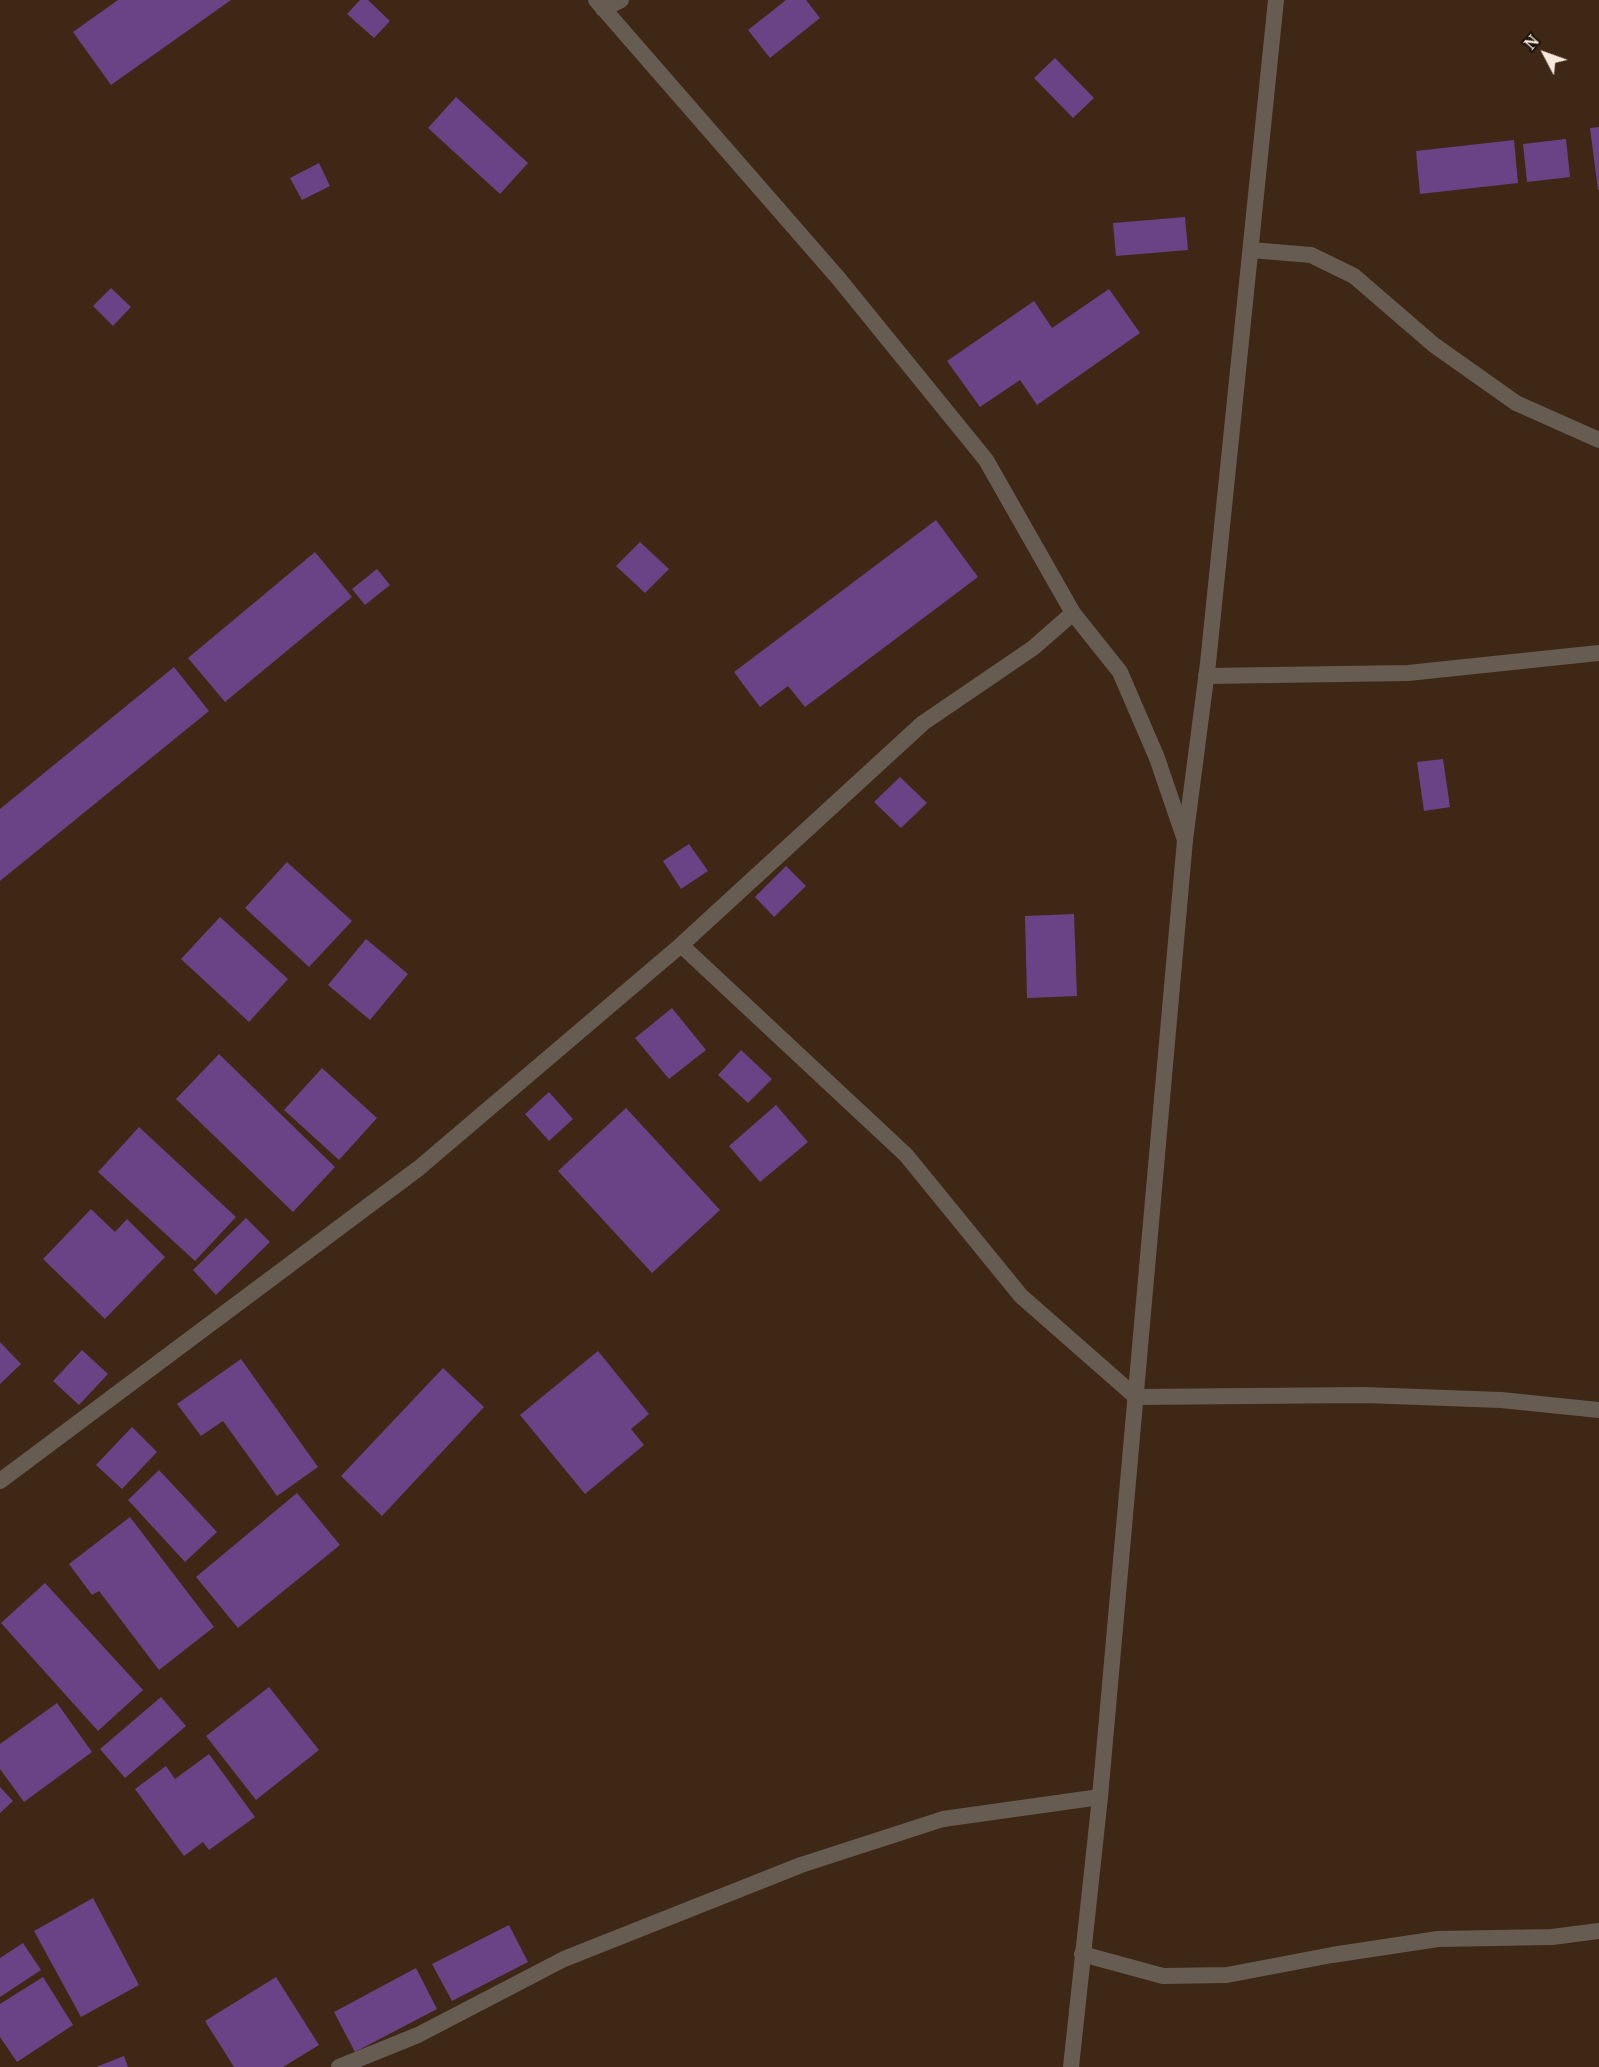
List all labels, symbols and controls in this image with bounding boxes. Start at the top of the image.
north arrow [1515,24,1575,84]
text: N [1519,30,1544,54]

